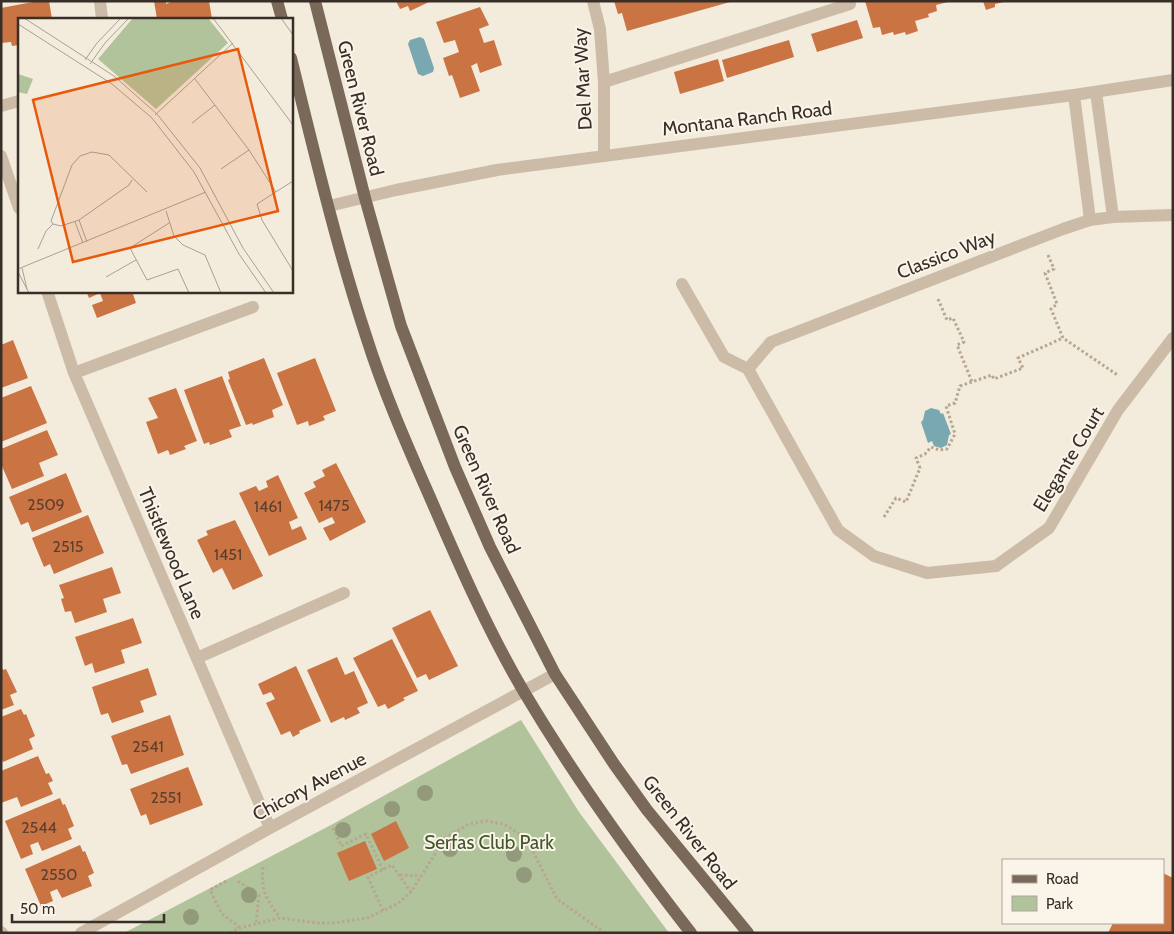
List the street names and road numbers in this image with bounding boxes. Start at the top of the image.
street label: Del Mar Way [568,27,597,131]
street label: Green River Road [333,38,388,178]
street label: Montana Ranch Road [661,97,833,140]
street label: Classico Way [894,225,999,284]
street label: Elegante Court [1028,402,1109,516]
street label: Green River Road [448,421,525,557]
street label: Thistlewood Lane [133,484,210,623]
street label: Chicory Avenue [249,747,370,826]
street label: Green River Road [638,771,741,894]

